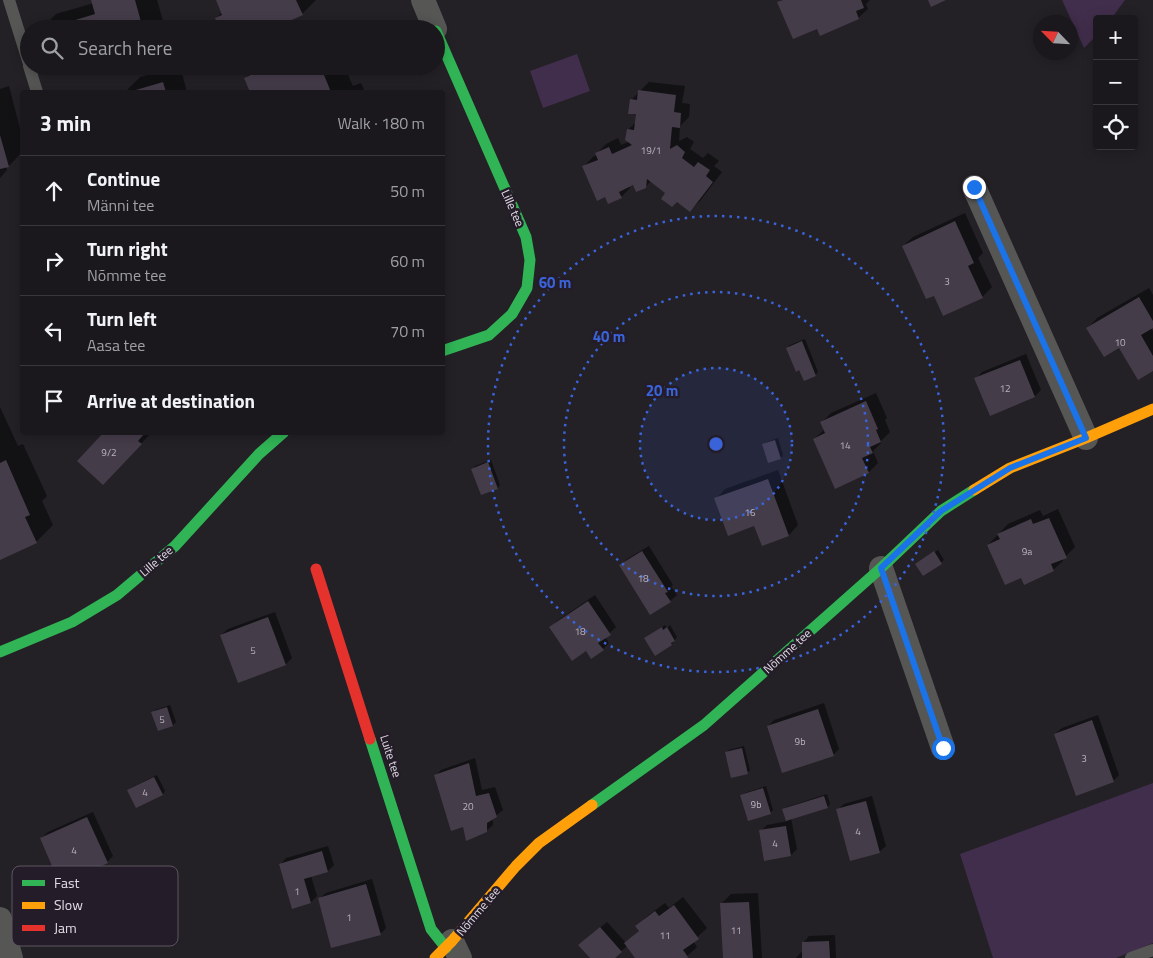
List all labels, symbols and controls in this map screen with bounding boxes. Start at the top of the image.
north arrow [1033,15,1078,60]
map controls [1093,15,1138,150]
button: + [1093,15,1138,60]
search box [20,20,445,75]
text: Search here [78,33,172,62]
icon: search [38,34,66,62]
button: − [1093,60,1138,105]
button: locate [1093,105,1138,150]
text: 3 min [40,107,91,139]
text: Walk · 180 m [337,111,425,135]
house number: 19/1 [641,143,661,158]
text: Continue [87,164,160,193]
route end [963,176,986,199]
icon: ahead [40,177,68,205]
text: 50 m [390,179,425,203]
street label: Lille tee [496,186,530,230]
text: Männi tee [87,193,154,217]
text: Turn right [87,234,168,263]
icon: right [40,247,68,275]
text: 60 m [390,249,425,273]
text: Nõmme tee [87,263,166,287]
text: 60 m [539,271,571,294]
house number: 3 [944,274,950,289]
text: Turn left [87,304,157,333]
icon: left [40,317,68,345]
text: 70 m [390,319,425,343]
text: 40 m [593,325,625,348]
text: Aasa tee [87,333,145,357]
house number: 10 [1114,335,1126,350]
text: 20 m [646,379,678,402]
house number: 12 [999,381,1011,396]
text: Arrive at destination [87,386,255,415]
icon: arrive [40,387,68,415]
centre of rings [707,435,725,453]
house number: 14 [839,438,851,453]
house number: 9/2 [101,445,117,460]
house number: 16 [744,505,756,520]
street label: Lille tee [135,541,177,581]
house number: 9a [1022,544,1032,559]
house number: 18 [637,571,649,586]
house number: 18 [574,624,586,639]
street label: Nõmme tee [759,624,815,678]
house number: 5 [250,643,256,658]
house number: 5 [159,712,165,727]
street label: Luite tee [375,732,407,780]
house number: 9b [795,734,805,749]
route start [932,737,955,760]
house number: 3 [1081,751,1087,766]
house number: 4 [142,785,148,800]
house number: 9b [751,797,761,812]
house number: 20 [462,799,474,814]
house number: 4 [855,824,861,839]
house number: 4 [772,836,778,851]
house number: 4 [71,843,77,858]
legend [12,866,178,946]
text: Fast [54,872,79,893]
street label: Nõmme tee [452,882,504,940]
house number: 1 [294,884,300,899]
text: Slow [54,894,83,915]
house number: 1 [346,910,352,925]
text: Jam [54,917,77,938]
house number: 11 [730,923,742,938]
house number: 11 [659,928,671,943]

